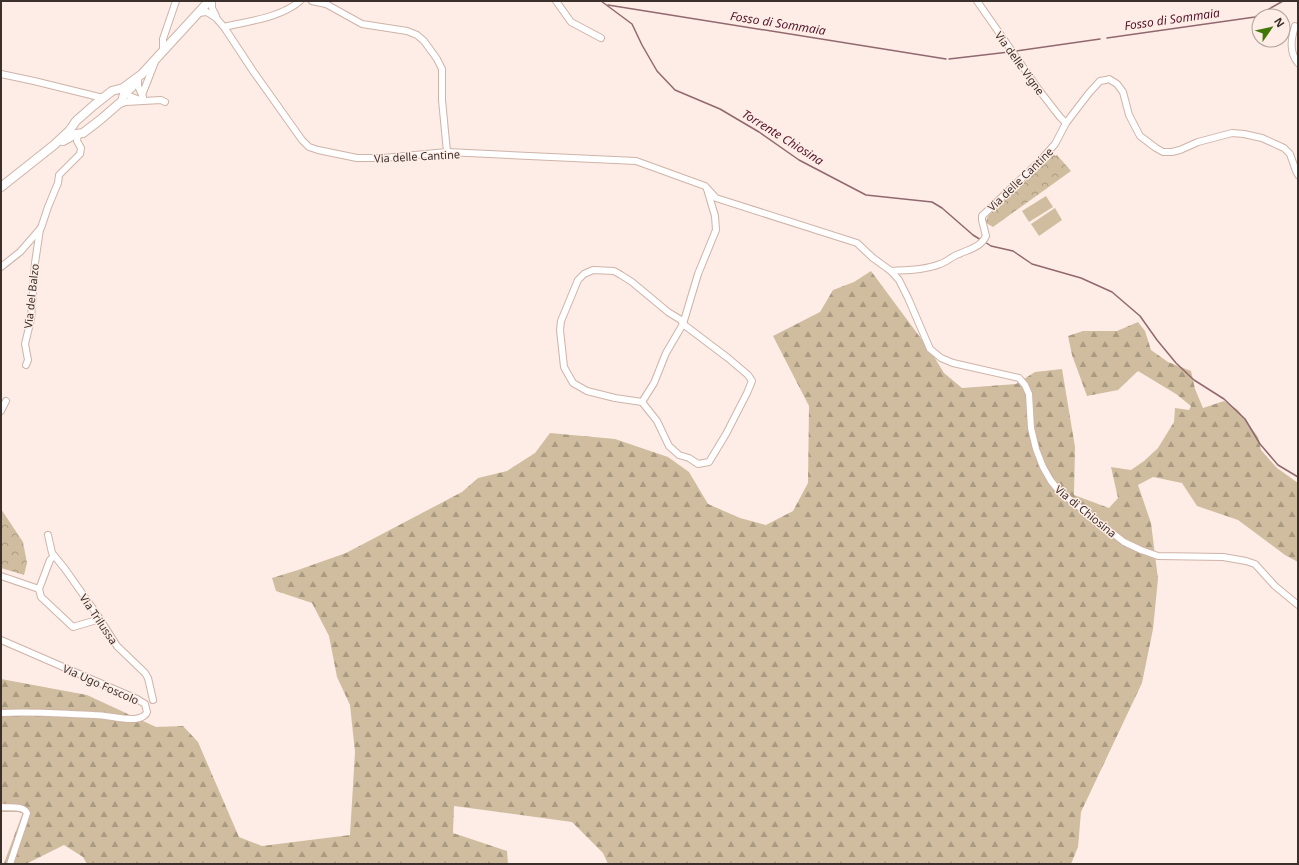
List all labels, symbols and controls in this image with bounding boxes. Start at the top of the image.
water label: Fosso di Sommaia [1123,4,1221,34]
water label: Fosso di Sommaia [729,7,827,39]
north arrow [1251,8,1291,48]
text: N [1271,14,1288,30]
street label: Via delle Vigne [992,28,1048,98]
water label: Torrente Chiosina [739,105,827,169]
street label: Via delle Cantine [984,144,1056,214]
street label: Via delle Cantine [374,146,460,166]
street label: Via del Balzo [20,262,42,329]
street label: Via di Chiosina [1052,481,1120,541]
street label: Via Trilussa [77,591,121,647]
street label: Via Ugo Foscolo [61,661,142,708]

